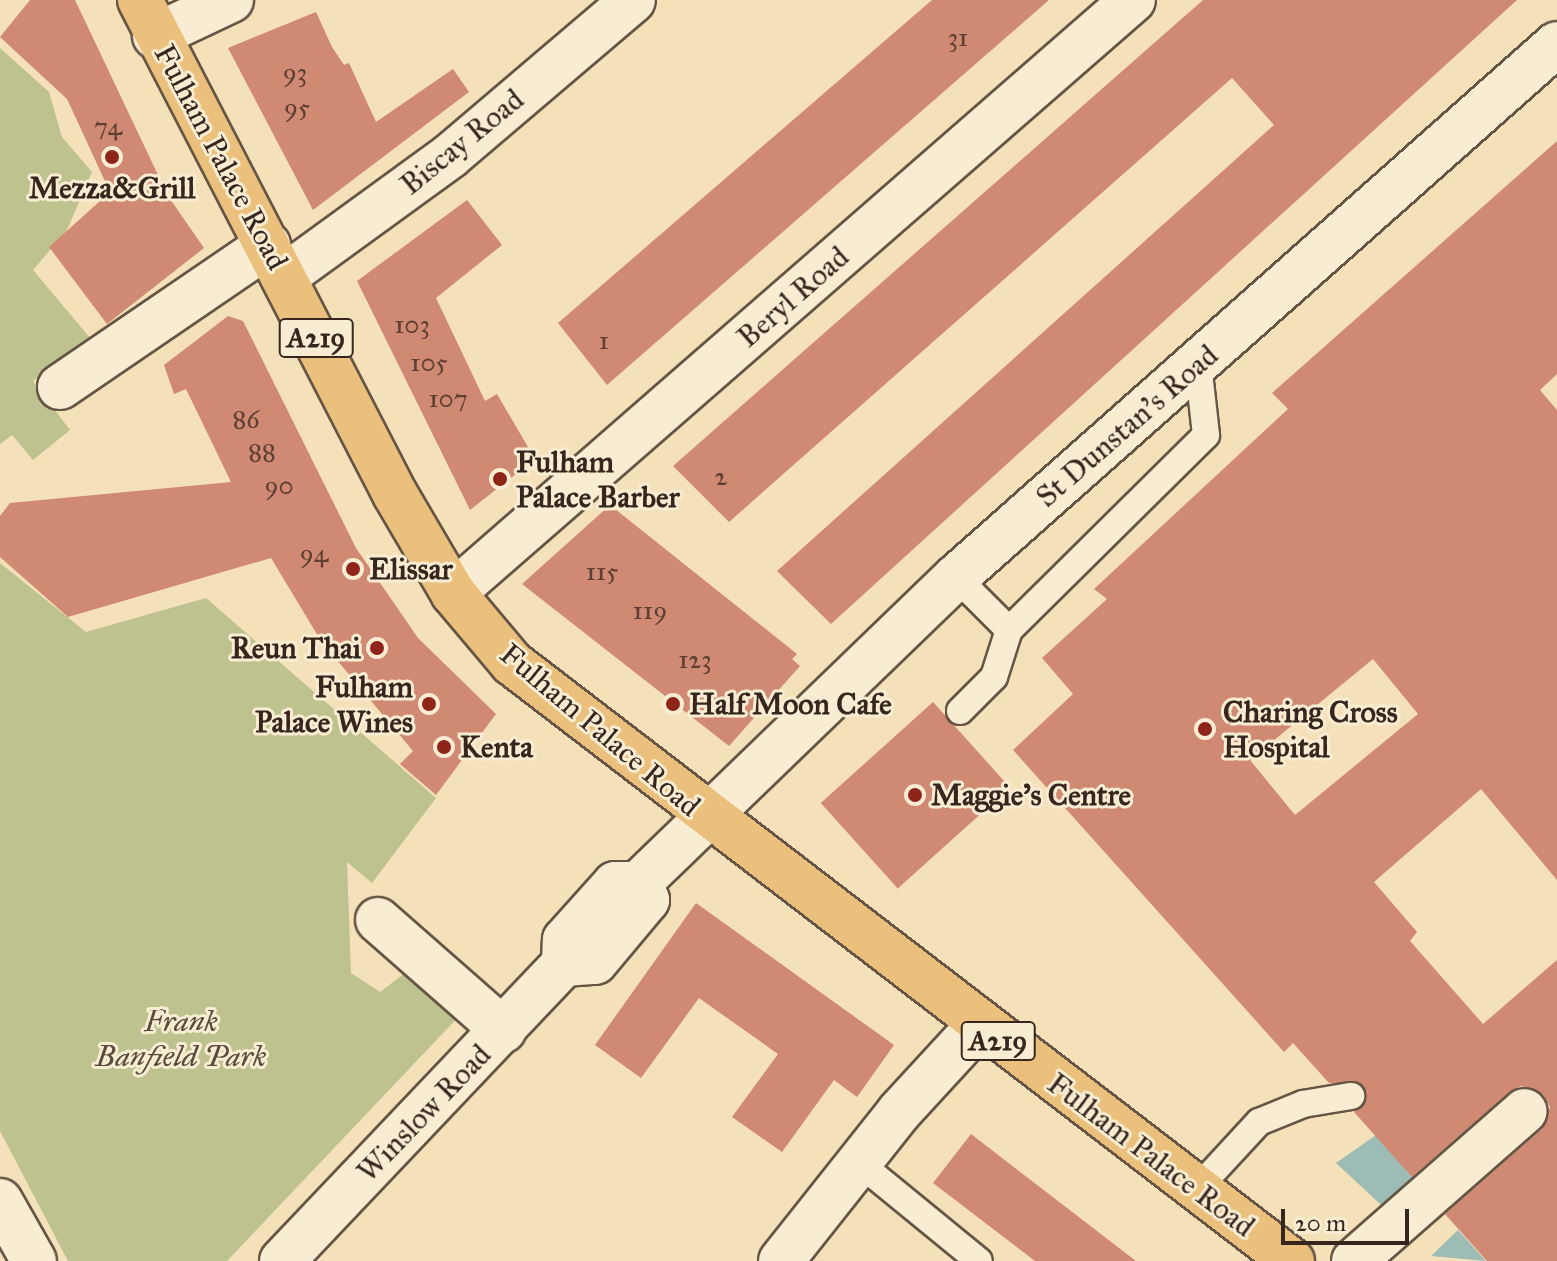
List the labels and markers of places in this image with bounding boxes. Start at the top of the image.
marker: Mezza&Grill [103,148,121,166]
place label: Mezza&Grill [29,170,195,206]
place label: Fulham Palace Barber [516,444,680,514]
marker: Fulham Palace Barber [491,470,509,488]
place label: Elissar [369,551,453,587]
marker: Elissar [344,560,362,578]
place label: Reun Thai [231,630,361,666]
marker: Reun Thai [368,639,386,657]
place label: Fulham Palace Wines [255,669,413,740]
place label: Half Moon Cafe [689,686,892,722]
place label: Charing Cross Hospital [1223,694,1398,764]
marker: Fulham Palace Wines [420,695,438,713]
marker: Half Moon Cafe [664,695,682,713]
marker: Charing Cross Hospital [1194,718,1216,740]
place label: Kenta [460,729,533,765]
marker: Kenta [435,738,453,756]
place label: Maggie's Centre [931,777,1131,813]
marker: Maggie's Centre [906,786,924,804]

